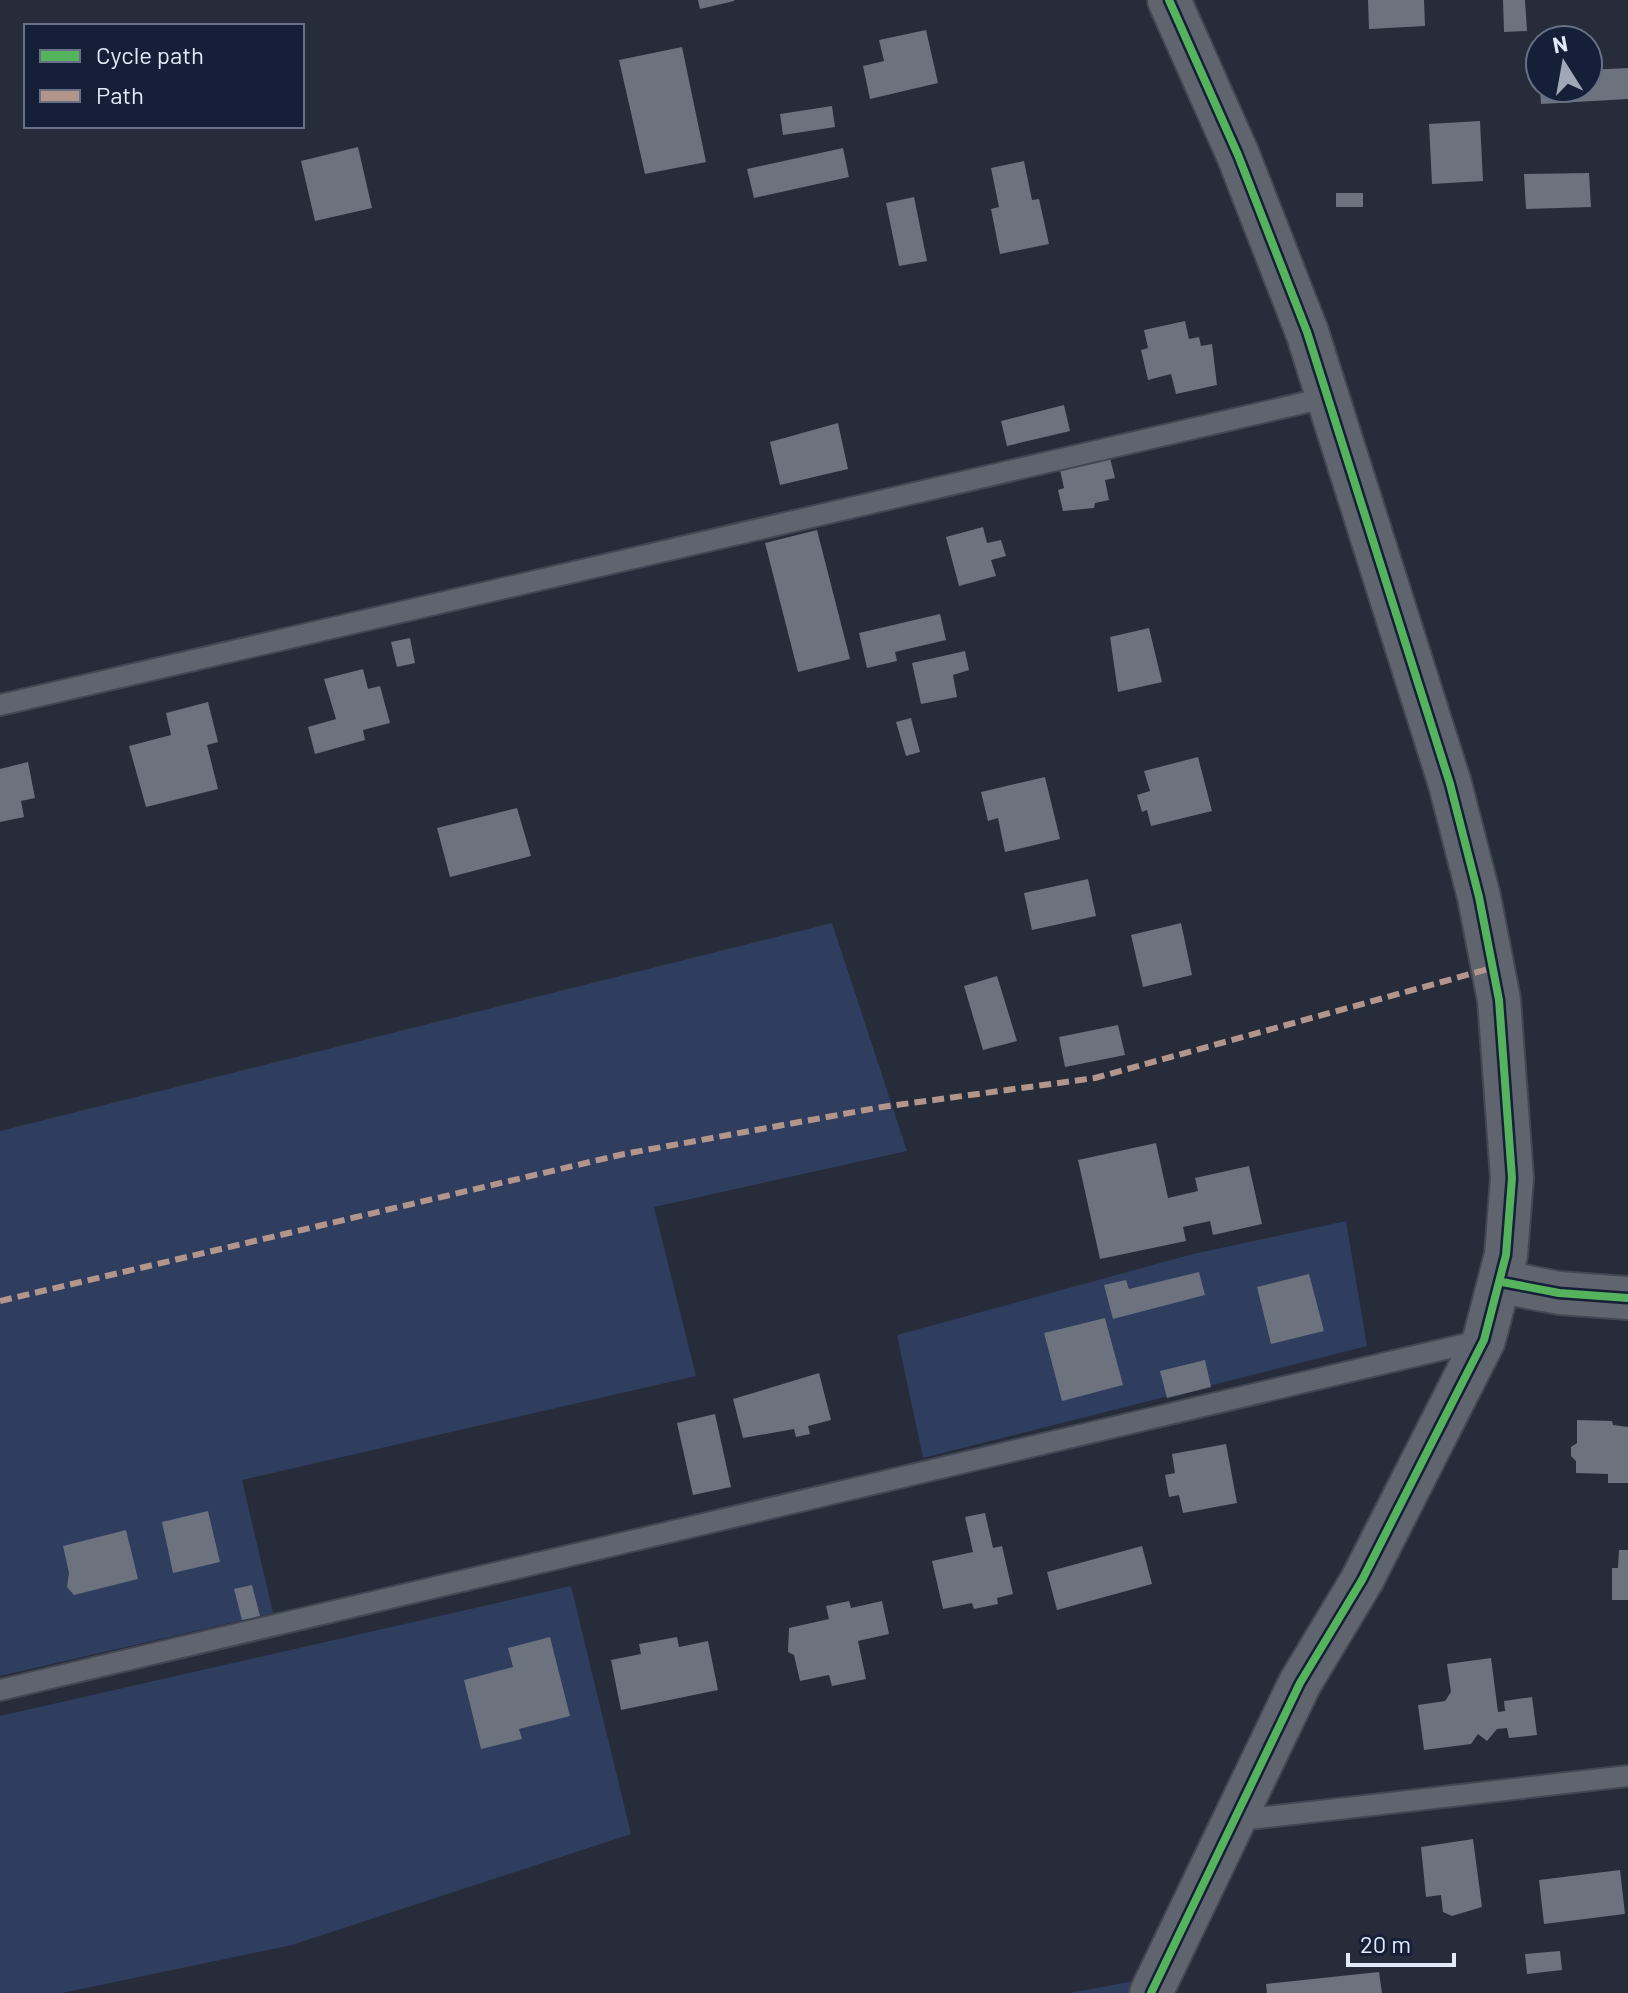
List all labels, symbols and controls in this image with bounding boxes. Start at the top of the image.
legend [24,24,304,128]
north arrow [1524,24,1604,104]
text: N [1550,29,1570,58]
text: Cycle path [96,40,204,69]
text: Path [96,80,144,109]
scale bar [1348,1917,1454,1967]
text: 20 m [1360,1929,1411,1958]

